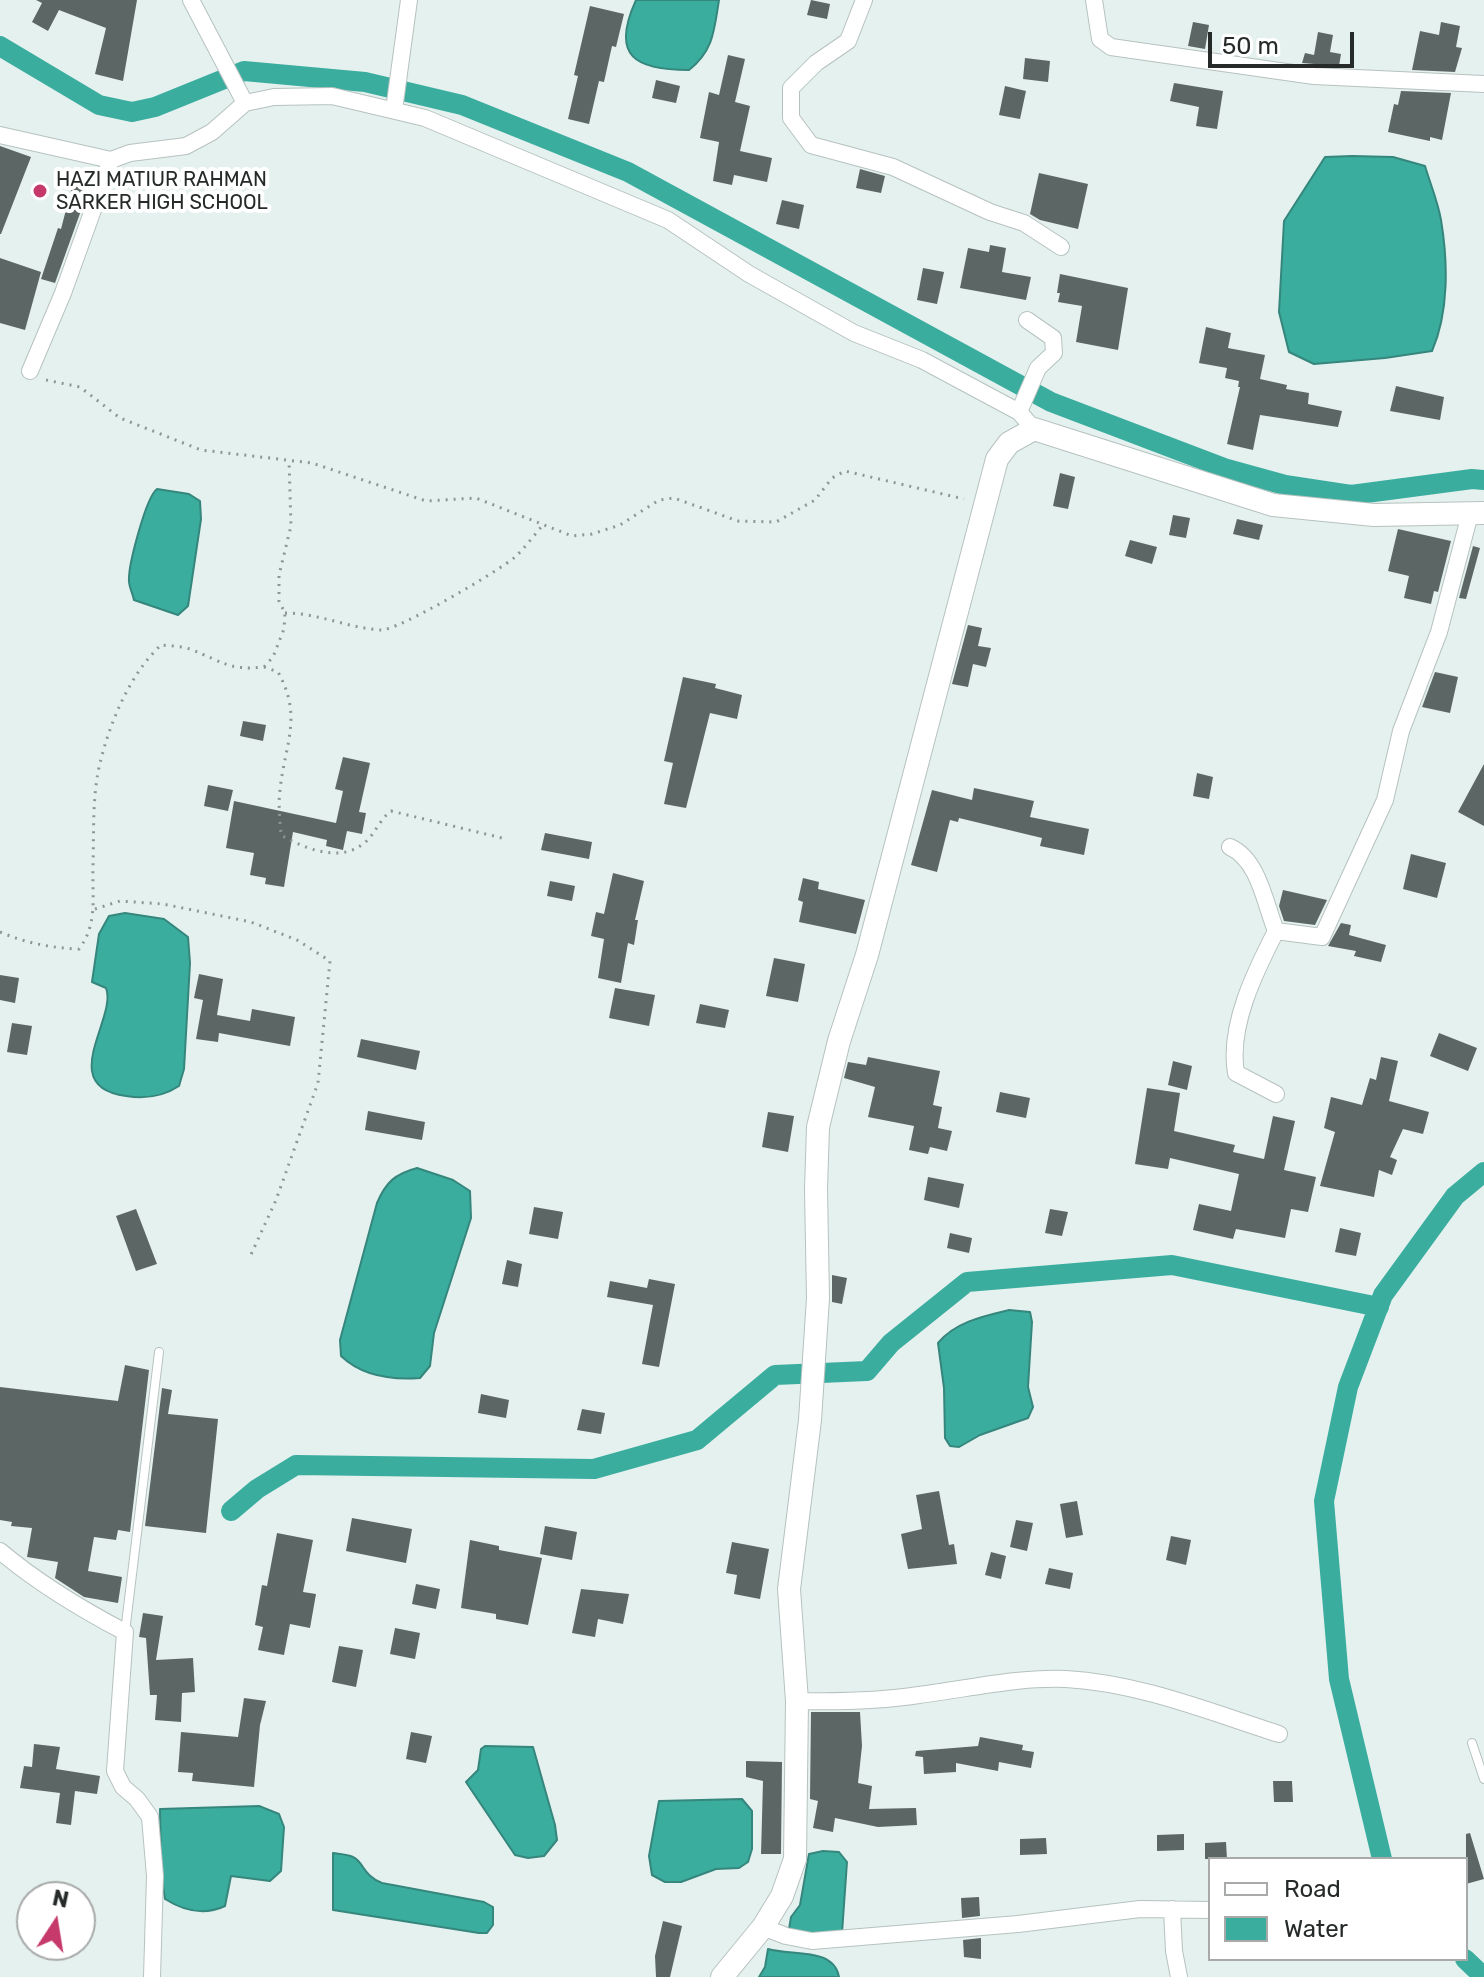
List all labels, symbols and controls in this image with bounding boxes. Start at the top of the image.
scale bar [1212,16,1358,66]
text: 50 m [1222,32,1279,60]
place label: HAZI MATIUR RAHMAN SARKER HIGH SCHOOL [56,168,268,215]
marker: HAZI MATIUR RAHMAN SARKER HIGH SCHOOL [31,182,49,200]
legend [1208,1857,1468,1961]
text: Road [1284,1875,1341,1903]
north arrow [16,1881,96,1961]
text: N [50,1884,71,1914]
text: Water [1284,1915,1348,1943]

